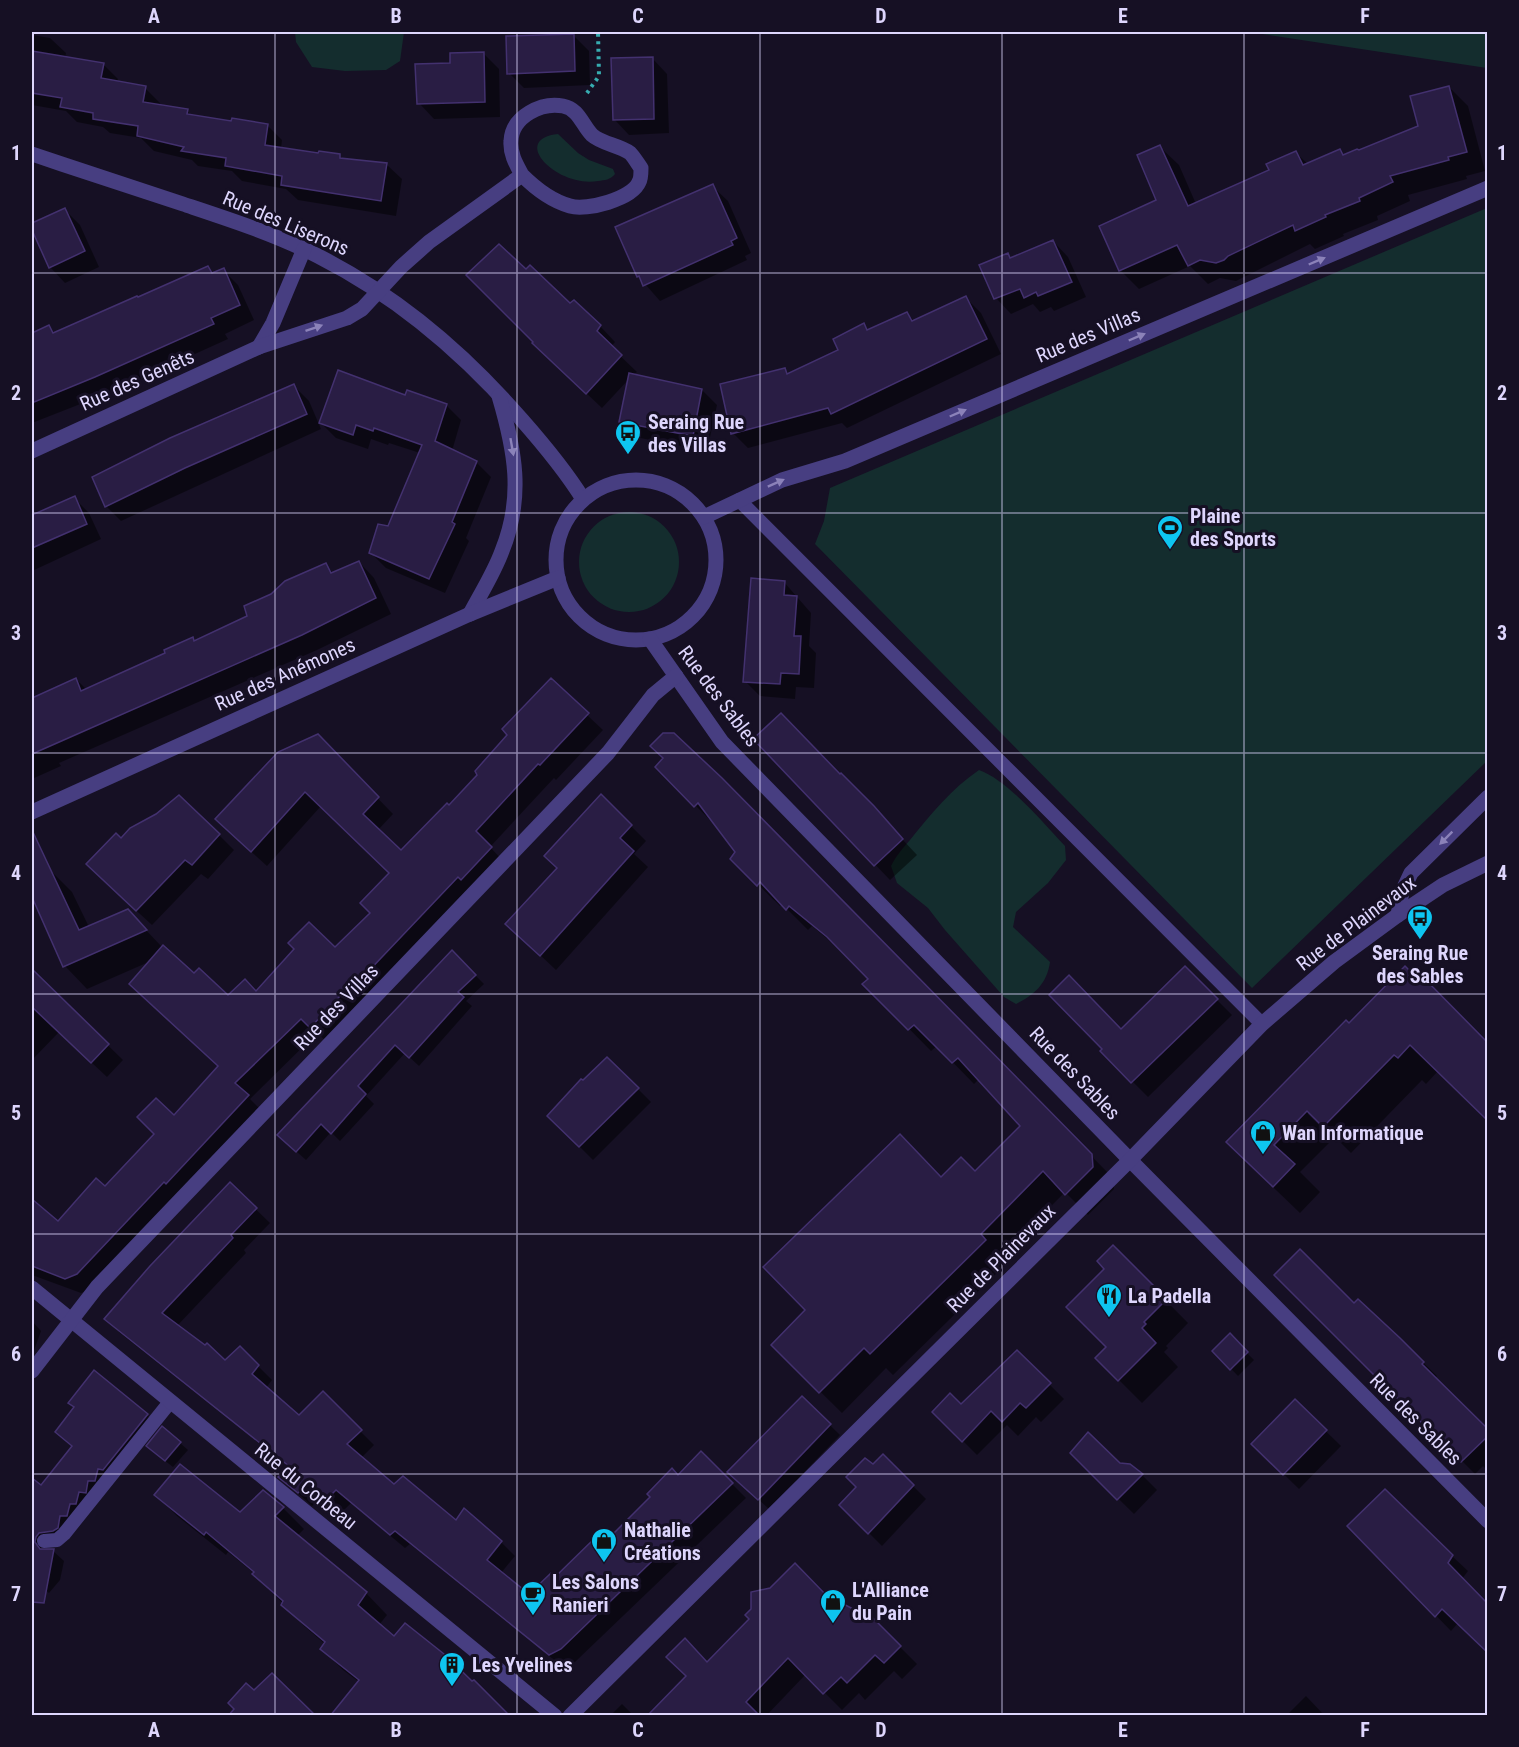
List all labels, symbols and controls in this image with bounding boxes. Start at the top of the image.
text: A [148,4,160,28]
text: B [390,4,402,28]
text: C [632,4,644,28]
text: D [875,4,887,28]
text: E [1118,4,1128,28]
text: F [1360,4,1370,28]
text: 1 [11,141,21,165]
text: 1 [1497,141,1507,165]
street label: Rue des Liserons [219,186,353,260]
one-way arrow [1308,256,1326,266]
street label: Rue des Villas [1032,302,1144,368]
one-way arrow [306,323,324,333]
one-way arrow [1128,332,1146,341]
street label: Rue des Genêts [76,344,198,416]
text: 2 [11,381,21,405]
text: 2 [1497,381,1507,405]
one-way arrow [949,408,967,418]
place label: Seraing Rue des Villas [648,410,744,457]
bus stop icon: Seraing Rue des Villas [613,418,643,456]
one-way arrow [508,437,517,456]
one-way arrow [767,478,785,488]
place label: Plaine des Sports [1190,504,1276,551]
sports icon: Plaine des Sports [1155,513,1185,551]
text: 3 [11,621,21,645]
text: 3 [1497,621,1507,645]
street label: Rue des Anémones [211,632,359,716]
street label: Rue des Sables [673,641,765,751]
one-way arrow [1439,830,1453,844]
text: 4 [11,861,21,885]
text: 4 [1497,861,1507,885]
street label: Rue de Plainevaux [1292,870,1421,976]
bus stop icon: Seraing Rue des Sables [1405,903,1435,941]
place label: Seraing Rue des Sables [1372,941,1468,988]
street label: Rue des Villas [289,959,383,1055]
street label: Rue des Sables [1025,1021,1125,1125]
text: 5 [11,1101,21,1125]
text: 5 [1497,1101,1507,1125]
shop icon: Wan Informatique [1248,1118,1278,1156]
place label: Wan Informatique [1282,1121,1424,1145]
street label: Rue de Plainevaux [942,1199,1060,1317]
restaurant icon: La Padella [1094,1281,1124,1319]
place label: La Padella [1128,1284,1211,1308]
text: 6 [11,1342,21,1366]
text: 6 [1497,1342,1507,1366]
street label: Rue des Sables [1365,1368,1467,1470]
street label: Rue du Corbeau [250,1438,362,1534]
place label: Nathalie Créations [624,1518,701,1565]
shop icon: Nathalie Créations [589,1526,619,1564]
place label: Les Salons Ranieri [552,1570,639,1617]
place label: L'Alliance du Pain [852,1578,929,1625]
cafe icon: Les Salons Ranieri [518,1579,548,1617]
text: 7 [11,1582,21,1606]
text: 7 [1497,1582,1507,1606]
shop icon: L'Alliance du Pain [818,1587,848,1625]
building icon: Les Yvelines [437,1650,467,1688]
place label: Les Yvelines [472,1653,572,1677]
text: A [148,1718,160,1742]
text: B [390,1718,402,1742]
text: C [632,1718,644,1742]
text: D [875,1718,887,1742]
text: E [1118,1718,1128,1742]
text: F [1360,1718,1370,1742]

